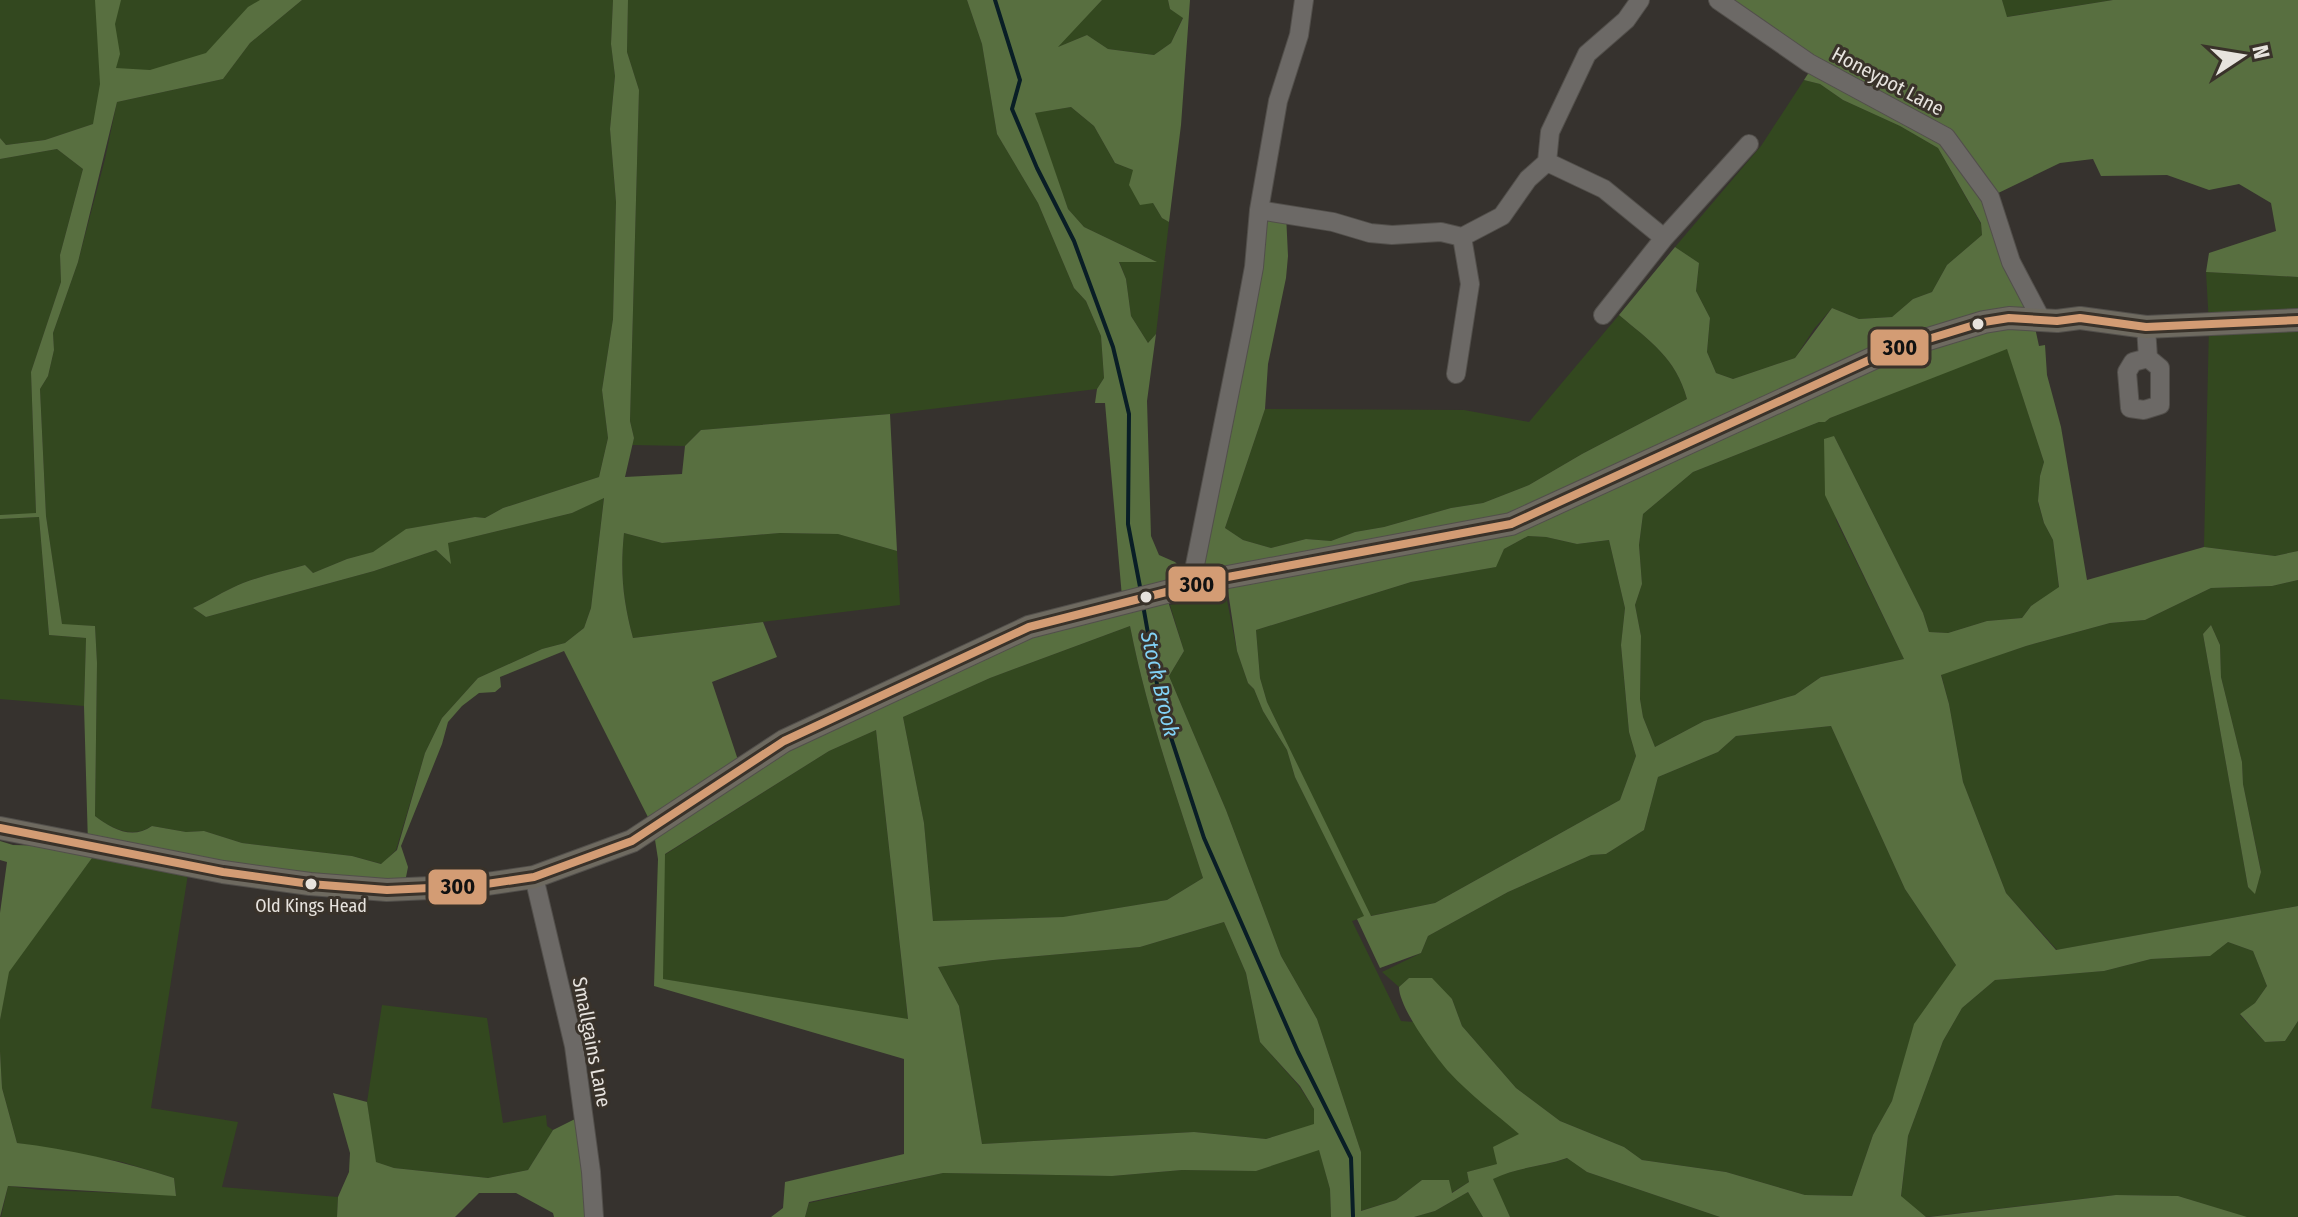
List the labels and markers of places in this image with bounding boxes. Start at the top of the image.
unlabelled marker [1970,316,1986,332]
unlabelled marker [1138,589,1154,605]
marker: Old Kings Head [303,876,319,892]
place label: Old Kings Head [255,895,367,917]

